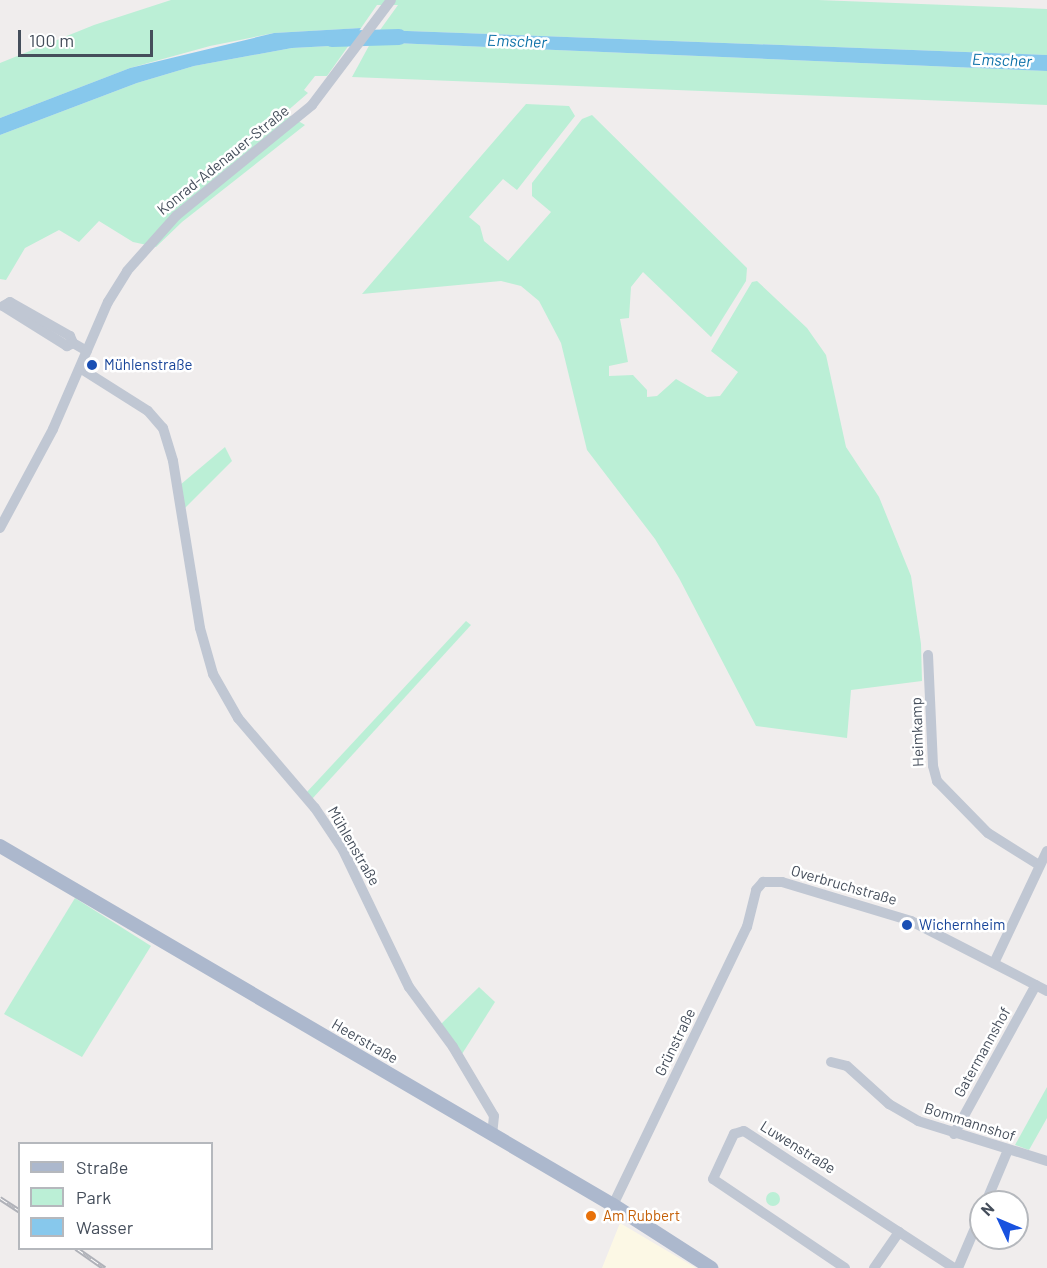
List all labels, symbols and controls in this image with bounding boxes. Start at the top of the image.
scale bar [21,18,156,56]
text: 100 m [29,29,74,51]
water label: Emscher [487,30,547,52]
water label: Emscher [972,49,1032,71]
street label: Konrad-Adenauer-Straße [154,101,292,219]
place label: Mühlenstraße [104,356,193,374]
marker: Mühlenstraße [85,358,99,372]
street label: Heimkamp [907,697,927,767]
street label: Mühlenstraße [324,803,384,889]
street label: Overbruchstraße [789,861,899,909]
place label: Wichernheim [919,916,1006,934]
marker: Wichernheim [900,918,914,932]
street label: Gatermannshof [950,1004,1014,1100]
street label: Grünstraße [651,1005,699,1079]
street label: Heerstraße [329,1015,401,1067]
street label: Bommannshof [922,1099,1018,1145]
street label: Luwenstraße [757,1117,839,1177]
legend [18,1142,213,1250]
text: Straße [76,1156,128,1178]
text: Park [76,1186,111,1208]
north arrow [969,1190,1029,1250]
text: N [977,1198,998,1219]
place label: Am Rubbert [603,1207,680,1225]
marker: Am Rubbert [584,1209,598,1223]
text: Wasser [76,1216,133,1238]

